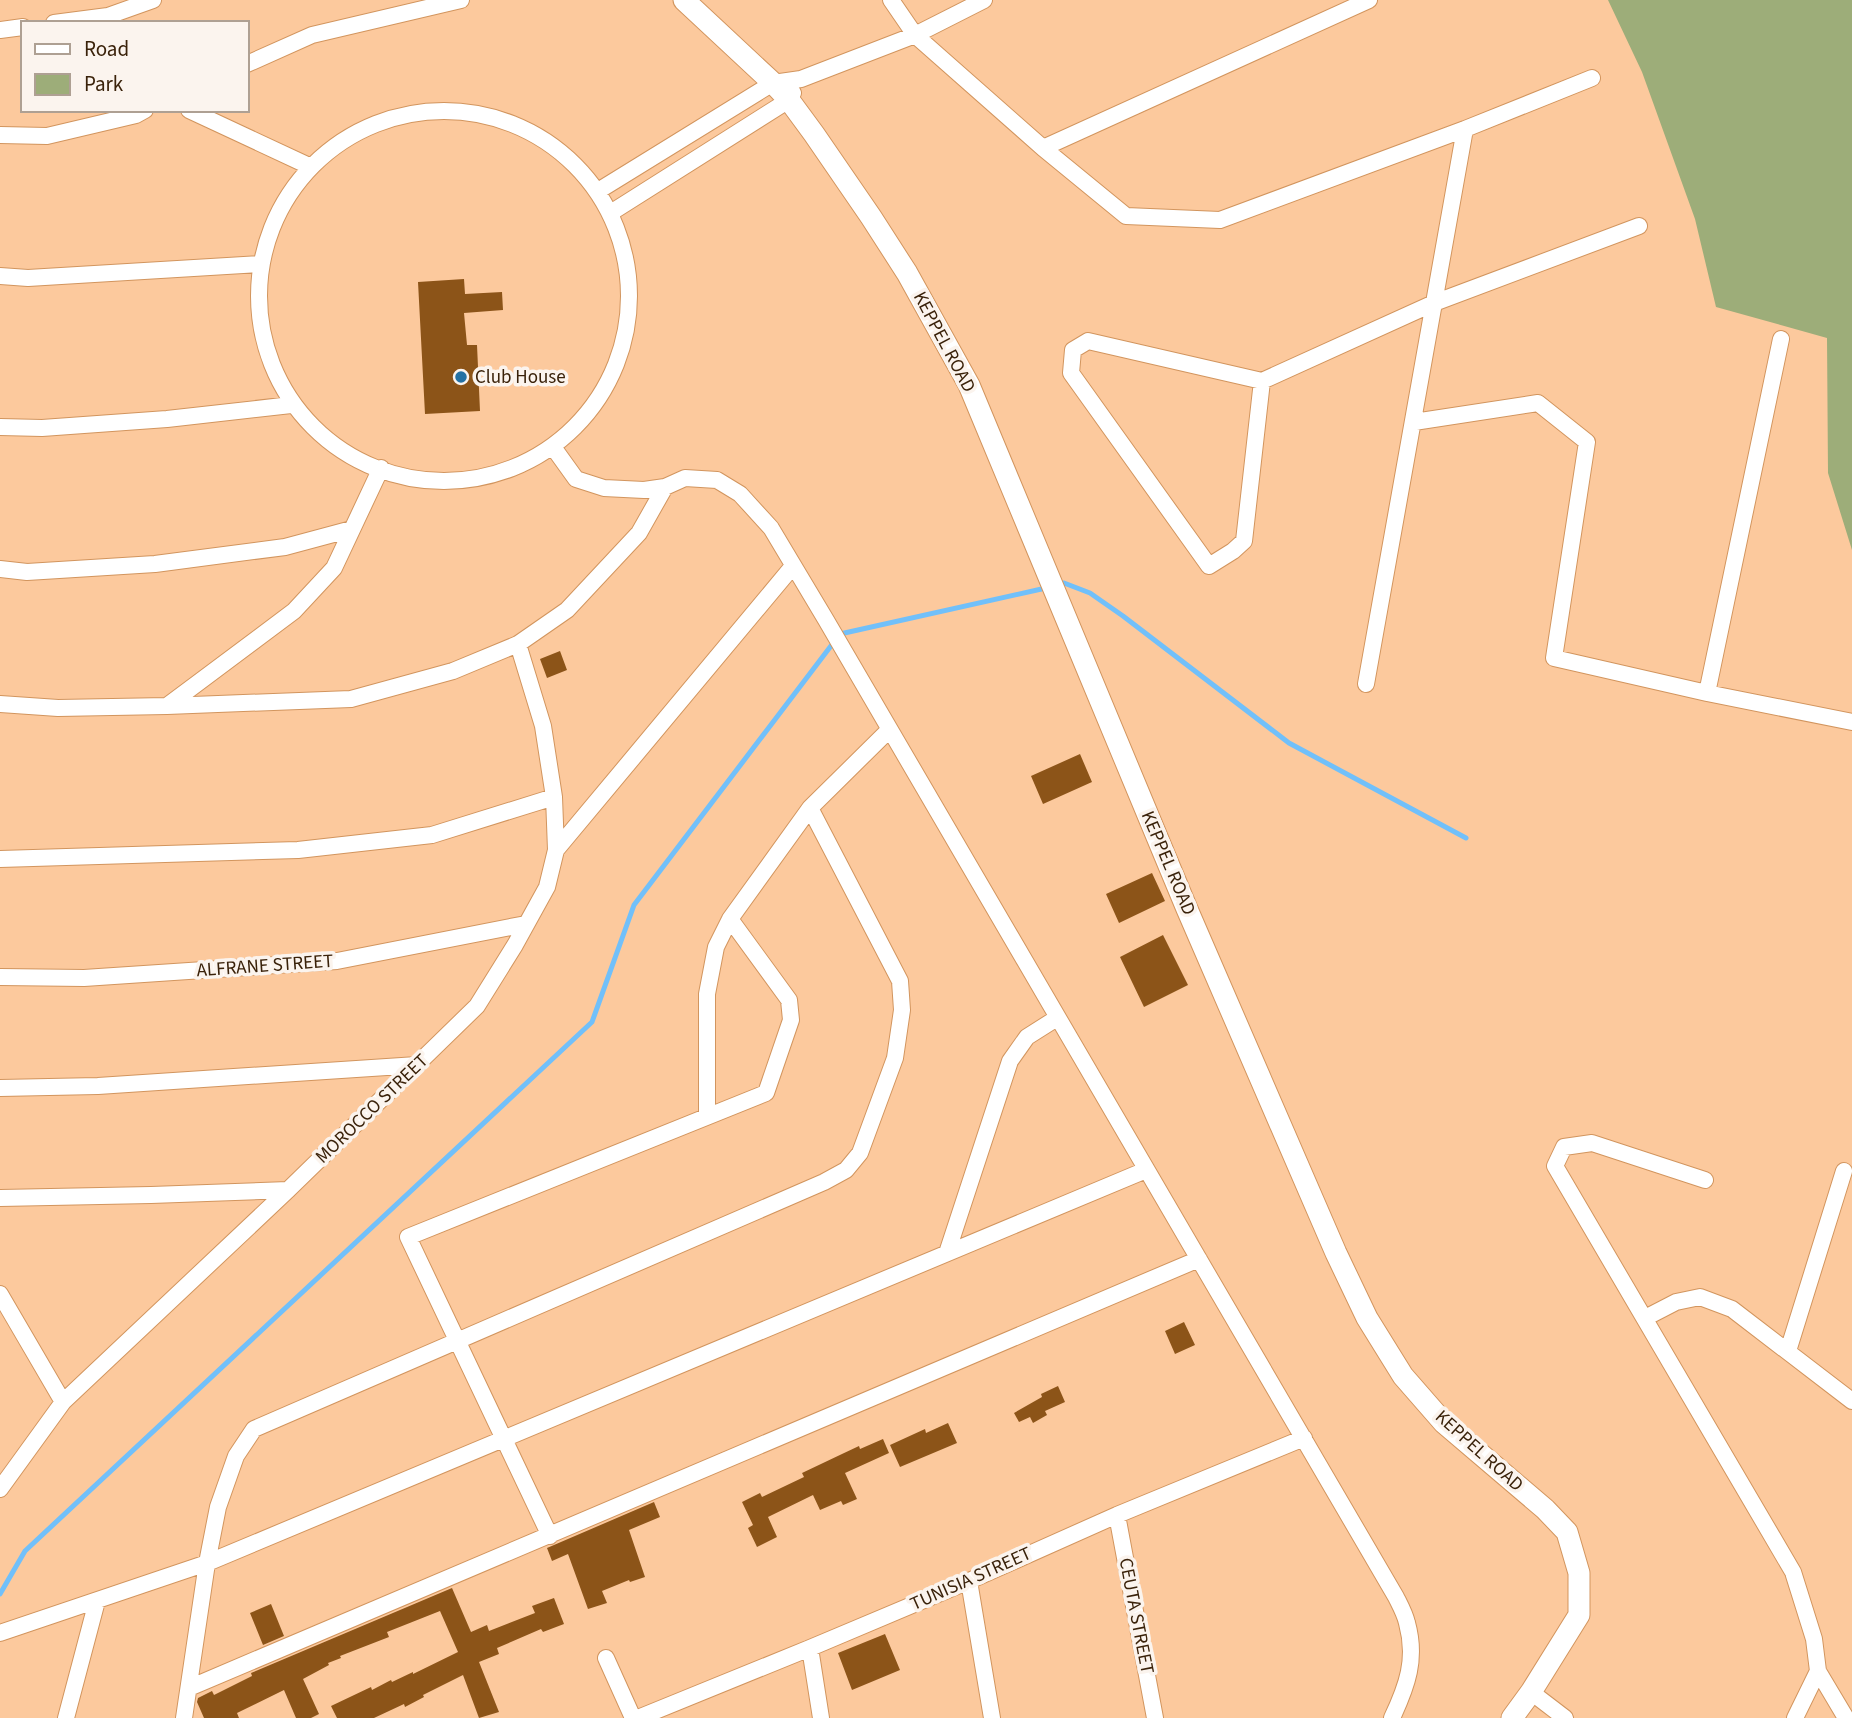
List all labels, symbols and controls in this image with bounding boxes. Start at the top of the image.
legend [21,21,248,112]
text: Road [84,34,129,64]
text: Park [84,69,124,99]
street label: KEPPEL ROAD [906,287,982,397]
place label: Club House [475,364,566,391]
marker: Club House [453,369,469,385]
street label: KEPPEL ROAD [1134,807,1202,919]
street label: ALFRANE STREET [196,948,334,984]
street label: MOROCCO STREET [309,1048,435,1170]
street label: KEPPEL ROAD [1429,1404,1529,1498]
street label: TUNISIA STREET [906,1540,1036,1618]
street label: CEUTA STREET [1112,1556,1160,1676]

